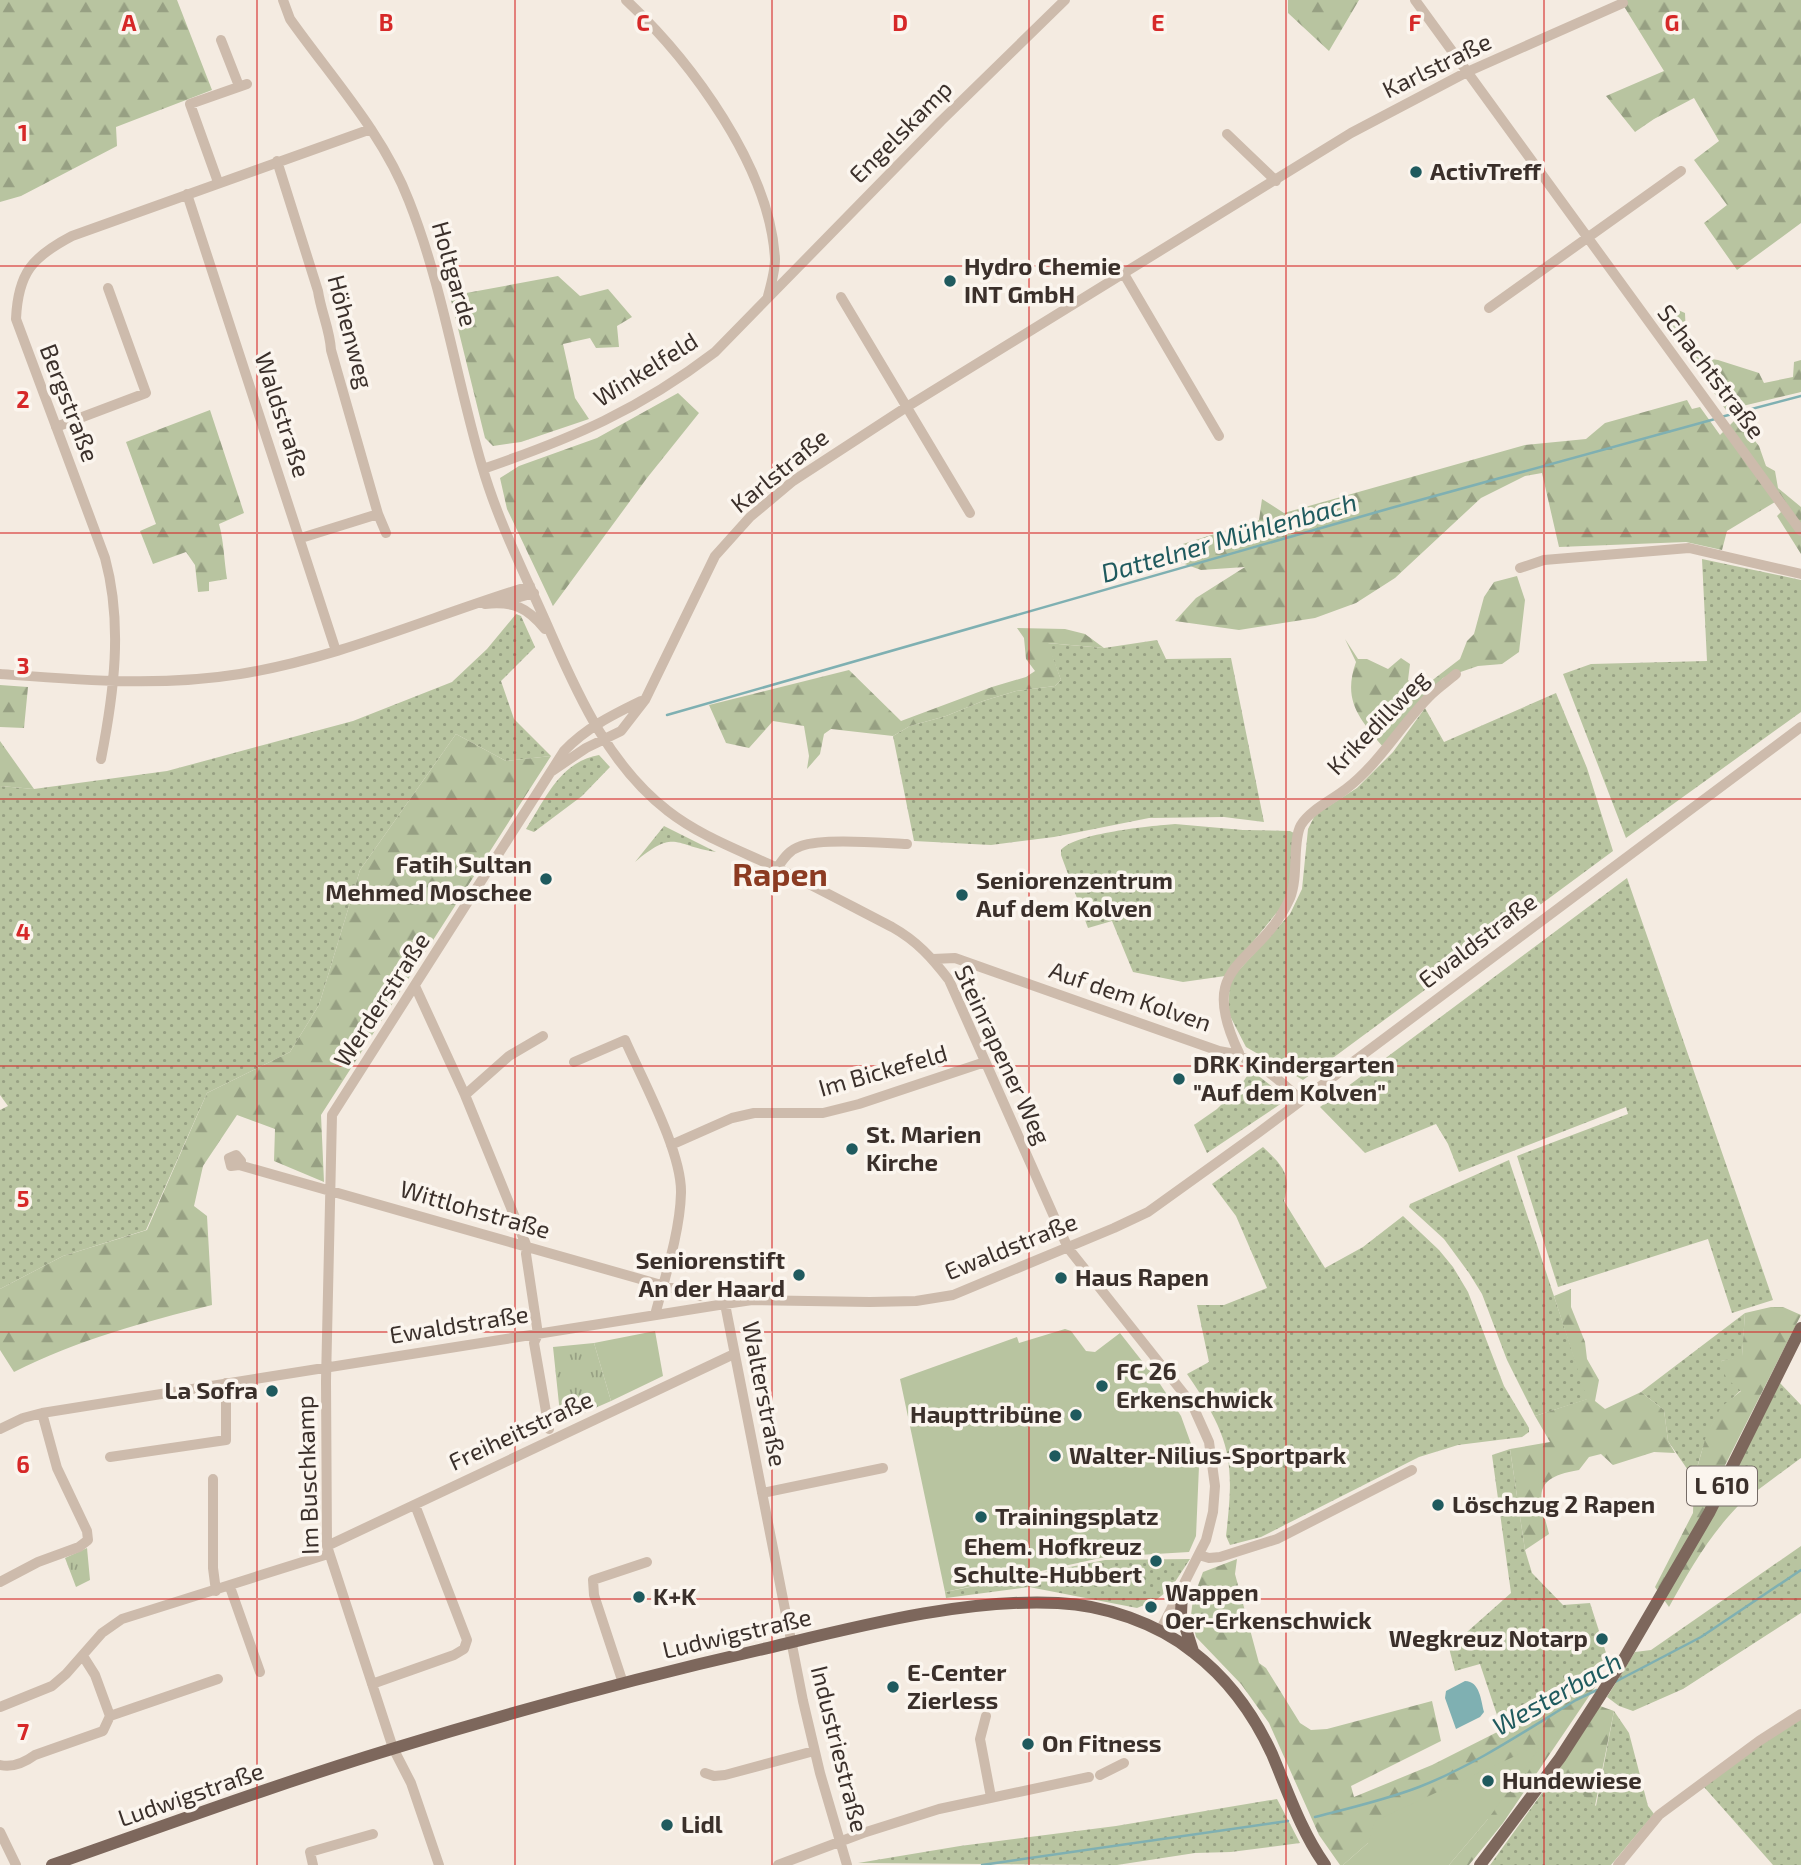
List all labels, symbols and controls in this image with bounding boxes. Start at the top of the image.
text: A [121,8,137,36]
text: B [379,8,393,36]
text: C [636,8,650,36]
text: D [892,8,908,36]
text: E [1151,8,1165,36]
text: F [1409,8,1422,36]
text: G [1665,8,1679,36]
street label: Karlstraße [1377,26,1495,103]
street label: Engelskamp [843,74,957,188]
text: 1 [18,118,28,146]
place label: ActivTreff [1430,156,1542,185]
marker: ActivTreff [1408,164,1424,180]
street label: Holtgarde [427,218,484,330]
place label: Hydro Chemie INT GmbH [964,251,1121,308]
street label: Höhenweg [322,272,381,392]
marker: Hydro Chemie INT GmbH [942,273,958,289]
street label: Schachtstraße [1652,298,1772,444]
street label: Winkelfeld [588,325,703,412]
street label: Bergstraße [35,339,106,466]
street label: Waldstraße [250,348,317,481]
text: 2 [16,385,30,413]
street label: Karlstraße [724,422,834,518]
water label: Dattelner Mühlenbach [1097,485,1360,588]
text: 3 [16,651,30,679]
street label: Krikedillweg [1320,664,1434,780]
place label: Fatih Sultan Mehmed Moschee [325,849,532,906]
district label: Rapen [732,854,828,892]
place label: Seniorenzentrum Auf dem Kolven [976,865,1173,922]
marker: Fatih Sultan Mehmed Moschee [538,871,554,887]
street label: Ewaldstraße [1412,886,1542,994]
marker: Seniorenzentrum Auf dem Kolven [954,887,970,903]
text: 4 [16,917,30,945]
street label: Werderstraße [327,927,435,1072]
street label: Auf dem Kolven [1046,954,1215,1037]
street label: Steinrapener Weg [949,960,1058,1149]
street label: Im Bickefeld [815,1037,950,1102]
place label: DRK Kindergarten "Auf dem Kolven" [1193,1049,1395,1106]
marker: DRK Kindergarten "Auf dem Kolven" [1171,1071,1187,1087]
place label: St. Marien Kirche [866,1119,981,1176]
marker: St. Marien Kirche [844,1141,860,1157]
street label: Wittlohstraße [397,1173,554,1244]
text: 5 [17,1184,29,1212]
street label: Ewaldstraße [940,1206,1081,1285]
place label: Seniorenstift An der Haard [635,1245,785,1302]
place label: Haus Rapen [1075,1262,1209,1291]
marker: Seniorenstift An der Haard [791,1267,807,1283]
marker: Haus Rapen [1053,1270,1069,1286]
street label: Ewaldstraße [387,1298,530,1349]
street label: Walterstraße [737,1319,794,1469]
place label: FC 26 Erkenschwick [1116,1356,1274,1413]
place label: La Sofra [165,1375,258,1404]
marker: FC 26 Erkenschwick [1094,1378,1110,1394]
marker: La Sofra [264,1383,280,1399]
street label: Freiheitstraße [444,1384,597,1476]
street label: Im Buschkamp [289,1395,324,1555]
place label: Haupttribüne [910,1399,1062,1428]
marker: Haupttribüne [1068,1407,1084,1423]
place label: Walter-Nilius-Sportpark [1069,1440,1347,1469]
marker: Walter-Nilius-Sportpark [1047,1448,1063,1464]
text: 6 [16,1450,30,1478]
road number: L 610 [1687,1466,1757,1506]
place label: Löschzug 2 Rapen [1452,1489,1655,1518]
marker: Löschzug 2 Rapen [1430,1497,1446,1513]
place label: Trainingsplatz [995,1501,1159,1530]
marker: Trainingsplatz [973,1509,989,1525]
place label: Ehem. Hofkreuz Schulte-Hubbert [953,1531,1142,1588]
marker: Ehem. Hofkreuz Schulte-Hubbert [1148,1553,1164,1569]
place label: Wappen Oer-Erkenschwick [1165,1577,1372,1634]
place label: K+K [653,1581,697,1610]
marker: K+K [631,1589,647,1605]
marker: Wappen Oer-Erkenschwick [1143,1599,1159,1615]
street label: Ludwigstraße [659,1601,814,1664]
place label: Wegkreuz Notarp [1389,1623,1588,1652]
marker: Wegkreuz Notarp [1594,1631,1610,1647]
water label: Westerbach [1486,1645,1626,1741]
place label: E-Center Zierless [907,1657,1007,1714]
street label: Industriestraße [806,1662,875,1835]
marker: E-Center Zierless [885,1679,901,1695]
text: 7 [17,1717,29,1745]
place label: On Fitness [1042,1728,1161,1757]
marker: On Fitness [1020,1736,1036,1752]
street label: Ludwigstraße [114,1755,267,1832]
place label: Hundewiese [1502,1765,1642,1794]
marker: Hundewiese [1480,1773,1496,1789]
place label: Lidl [681,1809,723,1838]
marker: Lidl [659,1817,675,1833]

